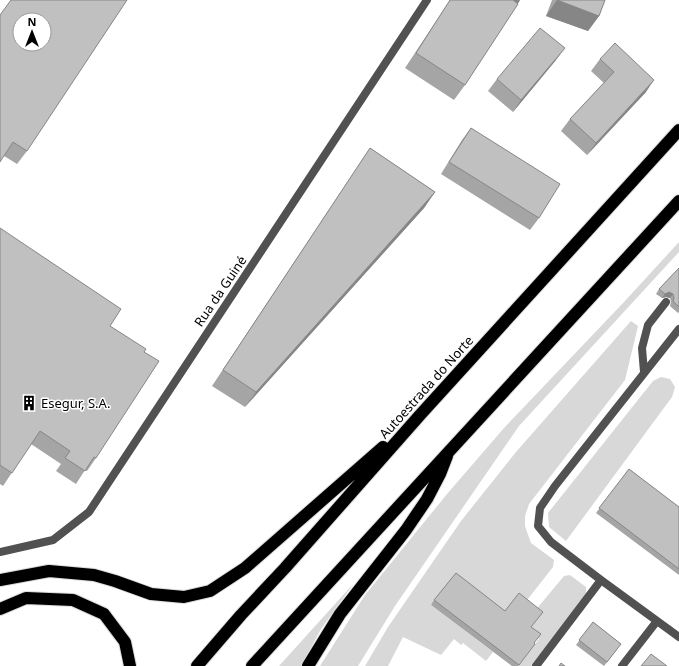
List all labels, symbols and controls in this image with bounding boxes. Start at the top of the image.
north arrow [12,12,52,52]
text: N [28,14,36,29]
street label: Rua da Guiné [190,252,250,330]
street label: Autoestrada do Norte [375,332,477,442]
building icon: Esegur, S.A. [20,394,38,412]
place label: Esegur, S.A. [41,394,110,412]

